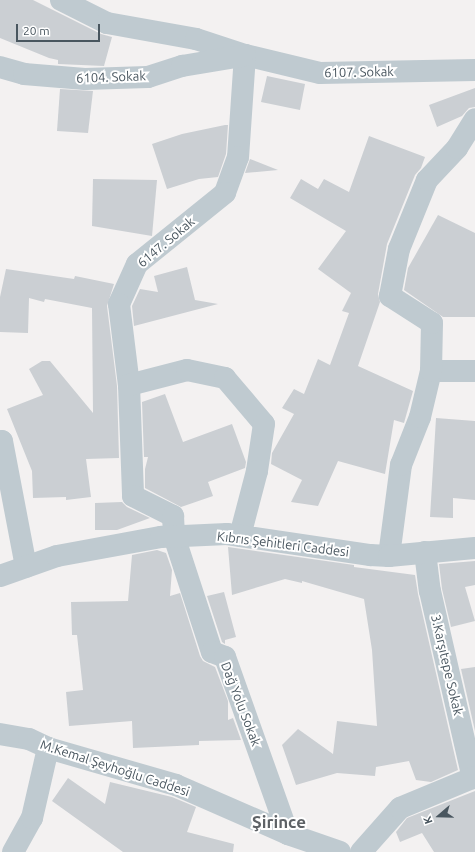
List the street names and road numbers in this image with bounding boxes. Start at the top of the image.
street label: 6107. Sokak [324,64,394,80]
street label: 6104. Sokak [76,68,146,86]
street label: 6147. Sokak [134,214,198,270]
street label: Kıbrıs Şehitleri Caddesi [216,528,350,560]
street label: 3.Karşıtepe Sokak [428,613,466,717]
street label: Dağ Yolu Sokak [218,660,264,748]
street label: M.Kemal Şeyhoğlu Caddesi [38,736,192,800]

